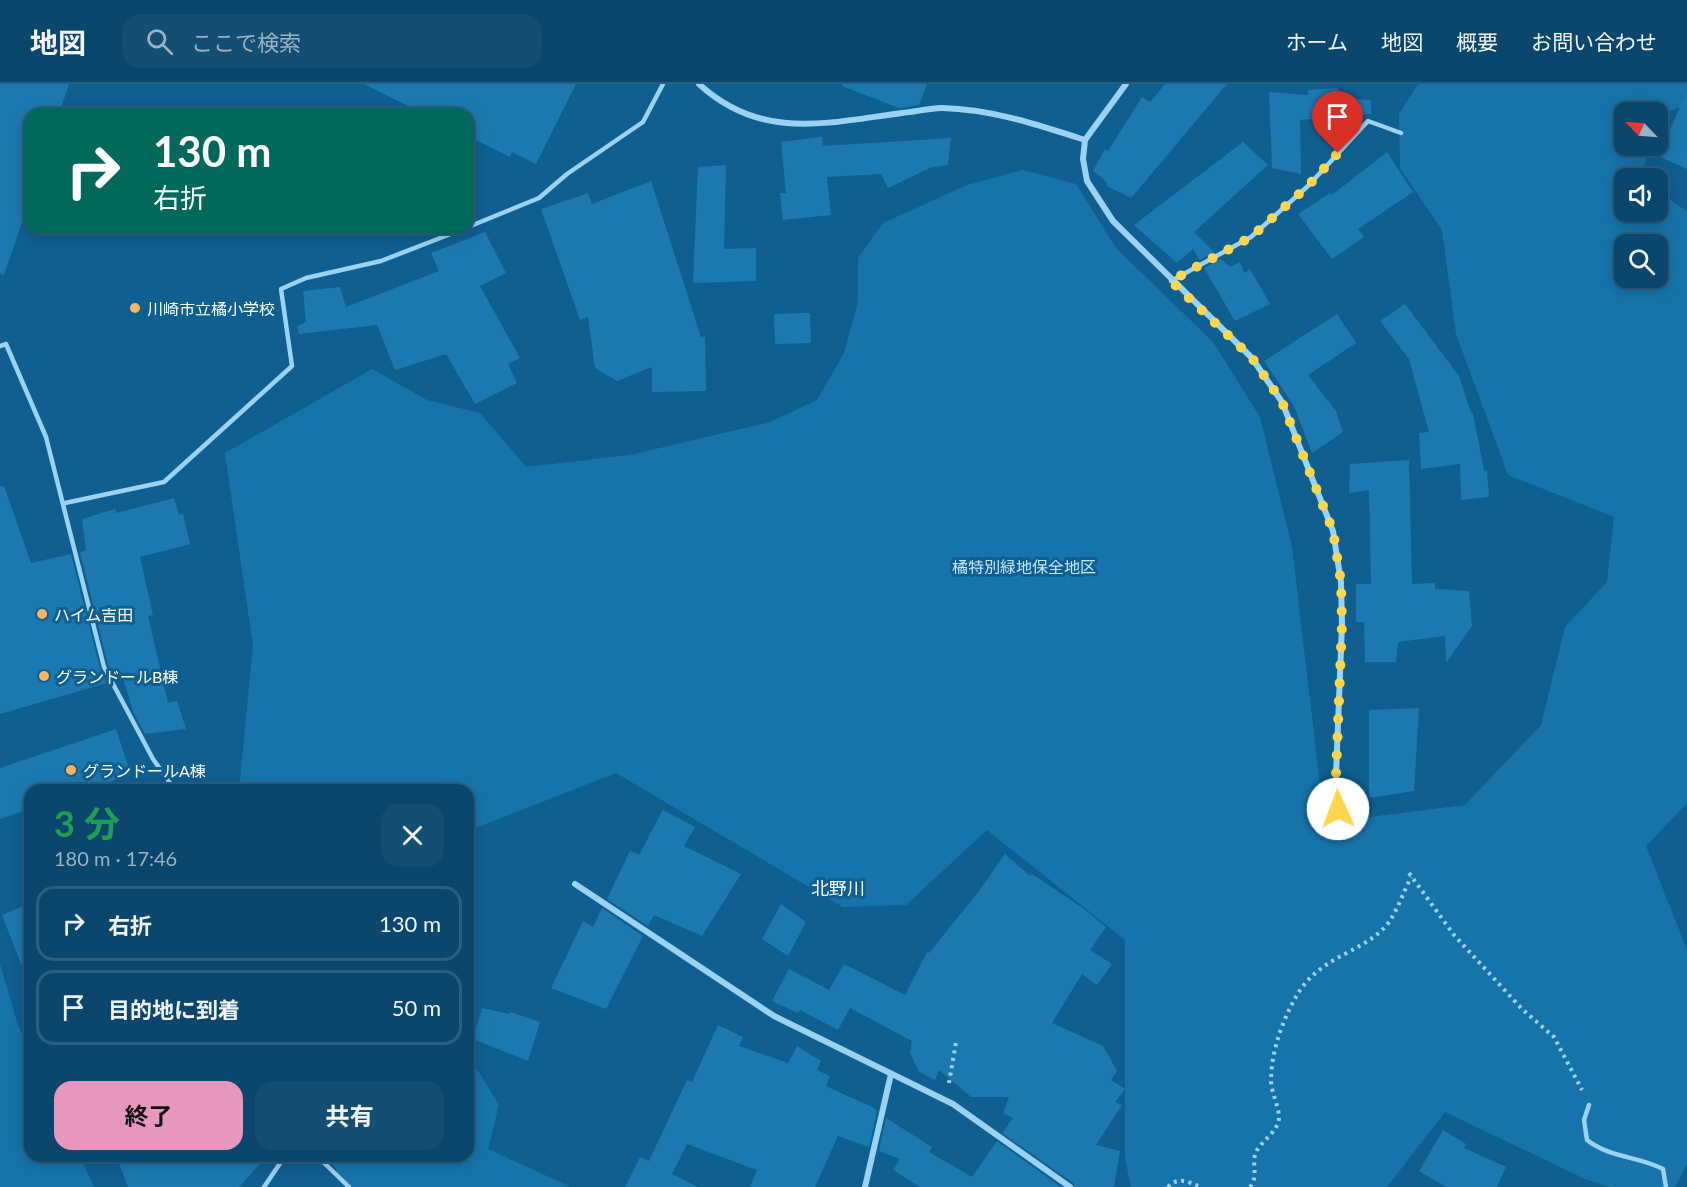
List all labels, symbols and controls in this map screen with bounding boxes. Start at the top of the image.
search box [122,14,542,68]
text: 地図 [30,25,86,59]
icon: search [143,25,176,58]
text: ここで検索 [191,29,301,56]
text: ホーム [1286,29,1348,54]
text: 地図 [1381,29,1423,54]
text: 概要 [1456,29,1498,54]
text: お問い合わせ [1531,29,1657,54]
pin [1312,91,1363,153]
icon: arrive [1321,100,1354,133]
north arrow [1614,102,1668,156]
map controls [1614,102,1668,288]
text: 130 m [153,126,271,176]
icon: right [54,132,132,210]
button: sound [1614,168,1668,222]
text: 右折 [153,181,207,214]
button: search [1614,234,1668,288]
place label: 川崎市立橘小学校 [147,299,275,318]
marker: 川崎市立橘小学校 [128,301,142,315]
park label: 橘特別緑地保全地区 [952,557,1096,576]
place label: ハイム吉田 [54,605,133,624]
marker: ハイム吉田 [35,607,49,621]
place label: グランドールB棟 [56,667,178,686]
marker: グランドールB棟 [37,669,51,683]
place label: グランドールA棟 [83,761,206,780]
marker: グランドールA棟 [64,763,78,777]
position arrow [1306,777,1370,841]
text: 3 分 [54,801,120,845]
button: close [381,804,444,867]
text: 180 m · 17:46 [54,846,177,870]
district label: 北野川 [811,877,865,899]
icon: right [57,907,90,940]
text: 130 m [379,910,441,937]
text: 右折 [108,912,152,939]
icon: arrive [57,991,90,1024]
text: 50 m [392,994,441,1021]
text: 目的地に到着 [108,996,240,1023]
button: 終了 [54,1081,243,1150]
button: 共有 [255,1081,444,1150]

